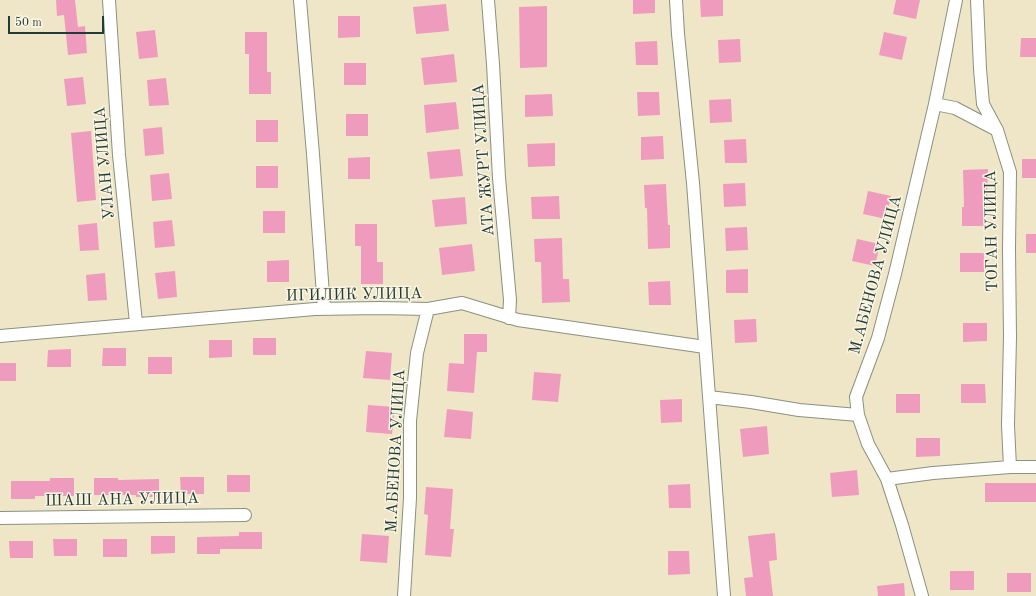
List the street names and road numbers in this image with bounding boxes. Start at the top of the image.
street label: АТА ЖУРТ УЛИЦА [469,83,499,237]
street label: УЛАН УЛИЦА [90,106,120,220]
street label: ТОГАН УЛИЦА [981,170,1003,292]
street label: М.АБЕНОВА УЛИЦА [845,193,907,357]
street label: ИГИЛИК УЛИЦА [286,284,422,306]
street label: М.АБЕНОВА УЛИЦА [382,369,410,533]
street label: ШАШ АНА УЛИЦА [45,489,199,511]

